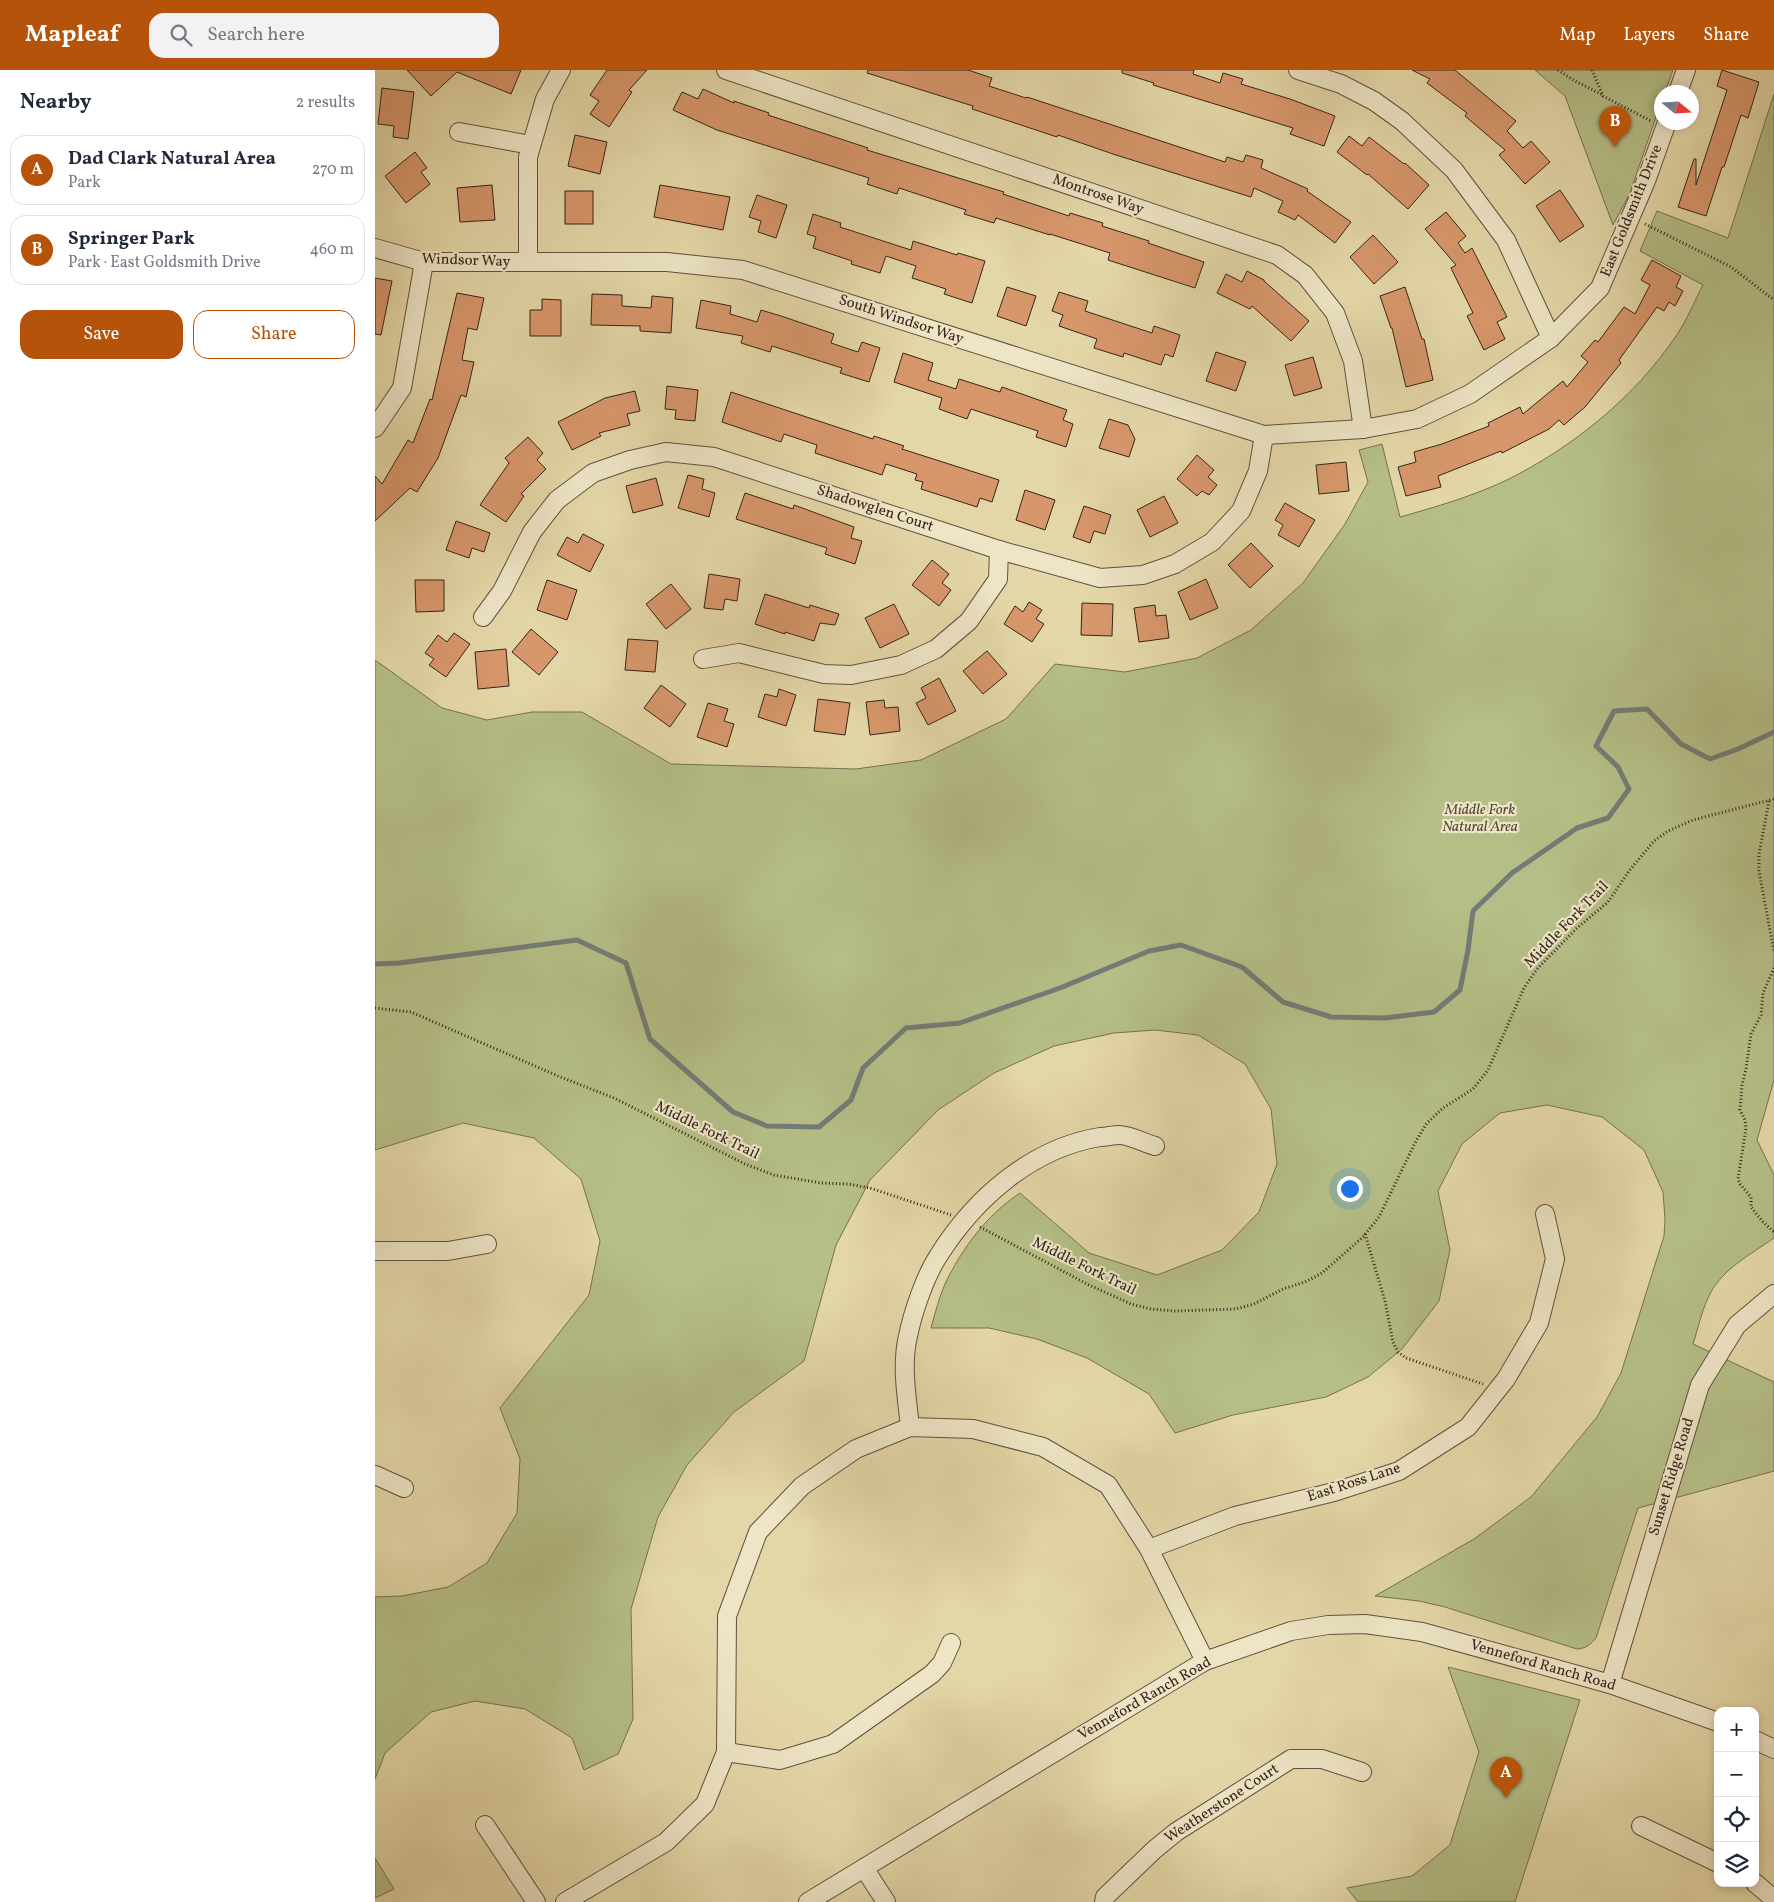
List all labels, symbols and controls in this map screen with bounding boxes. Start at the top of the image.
search box [149,13,499,58]
text: Mapleaf [25,18,119,52]
icon: search [167,21,195,49]
text: Search here [207,22,305,48]
text: Map [1559,23,1595,48]
text: Layers [1623,23,1675,48]
text: Share [1703,23,1749,48]
north arrow [1654,85,1699,130]
text: Nearby [20,88,91,117]
text: 2 results [296,92,355,114]
pin: B [1599,106,1631,147]
street label: East Goldsmith Drive [1596,142,1668,280]
text: Dad Clark Natural Area [68,146,276,172]
text: A [31,159,43,181]
text: 270 m [312,159,354,181]
street label: Montrose Way [1050,170,1146,220]
text: Park [68,172,101,194]
text: Springer Park [68,226,195,252]
text: B [32,239,42,261]
text: 460 m [310,239,354,261]
street label: Windsor Way [421,249,511,273]
text: Park · East Goldsmith Drive [68,252,261,274]
street label: South Windsor Way [836,290,966,350]
button: Save [20,310,183,359]
button: Share [193,310,355,359]
street label: Shadowglen Court [814,480,936,538]
park label: Middle Fork Natural Area [1442,800,1518,838]
street label: Middle Fork Trail [1520,877,1614,973]
street label: Middle Fork Trail [651,1097,763,1165]
your location [1337,1176,1363,1202]
street label: Middle Fork Trail [1028,1233,1140,1301]
street label: Sunset Ridge Road [1644,1415,1700,1539]
street label: East Ross Lane [1305,1458,1403,1508]
street label: Venneford Ranch Road [1468,1635,1618,1697]
street label: Venneford Ranch Road [1075,1652,1215,1746]
map controls [1714,1707,1759,1887]
button: + [1714,1707,1759,1752]
button: − [1714,1752,1759,1797]
pin: A [1490,1757,1522,1798]
street label: Weatherstone Court [1161,1759,1283,1849]
button: locate [1714,1797,1759,1842]
button: layers [1714,1842,1759,1887]

